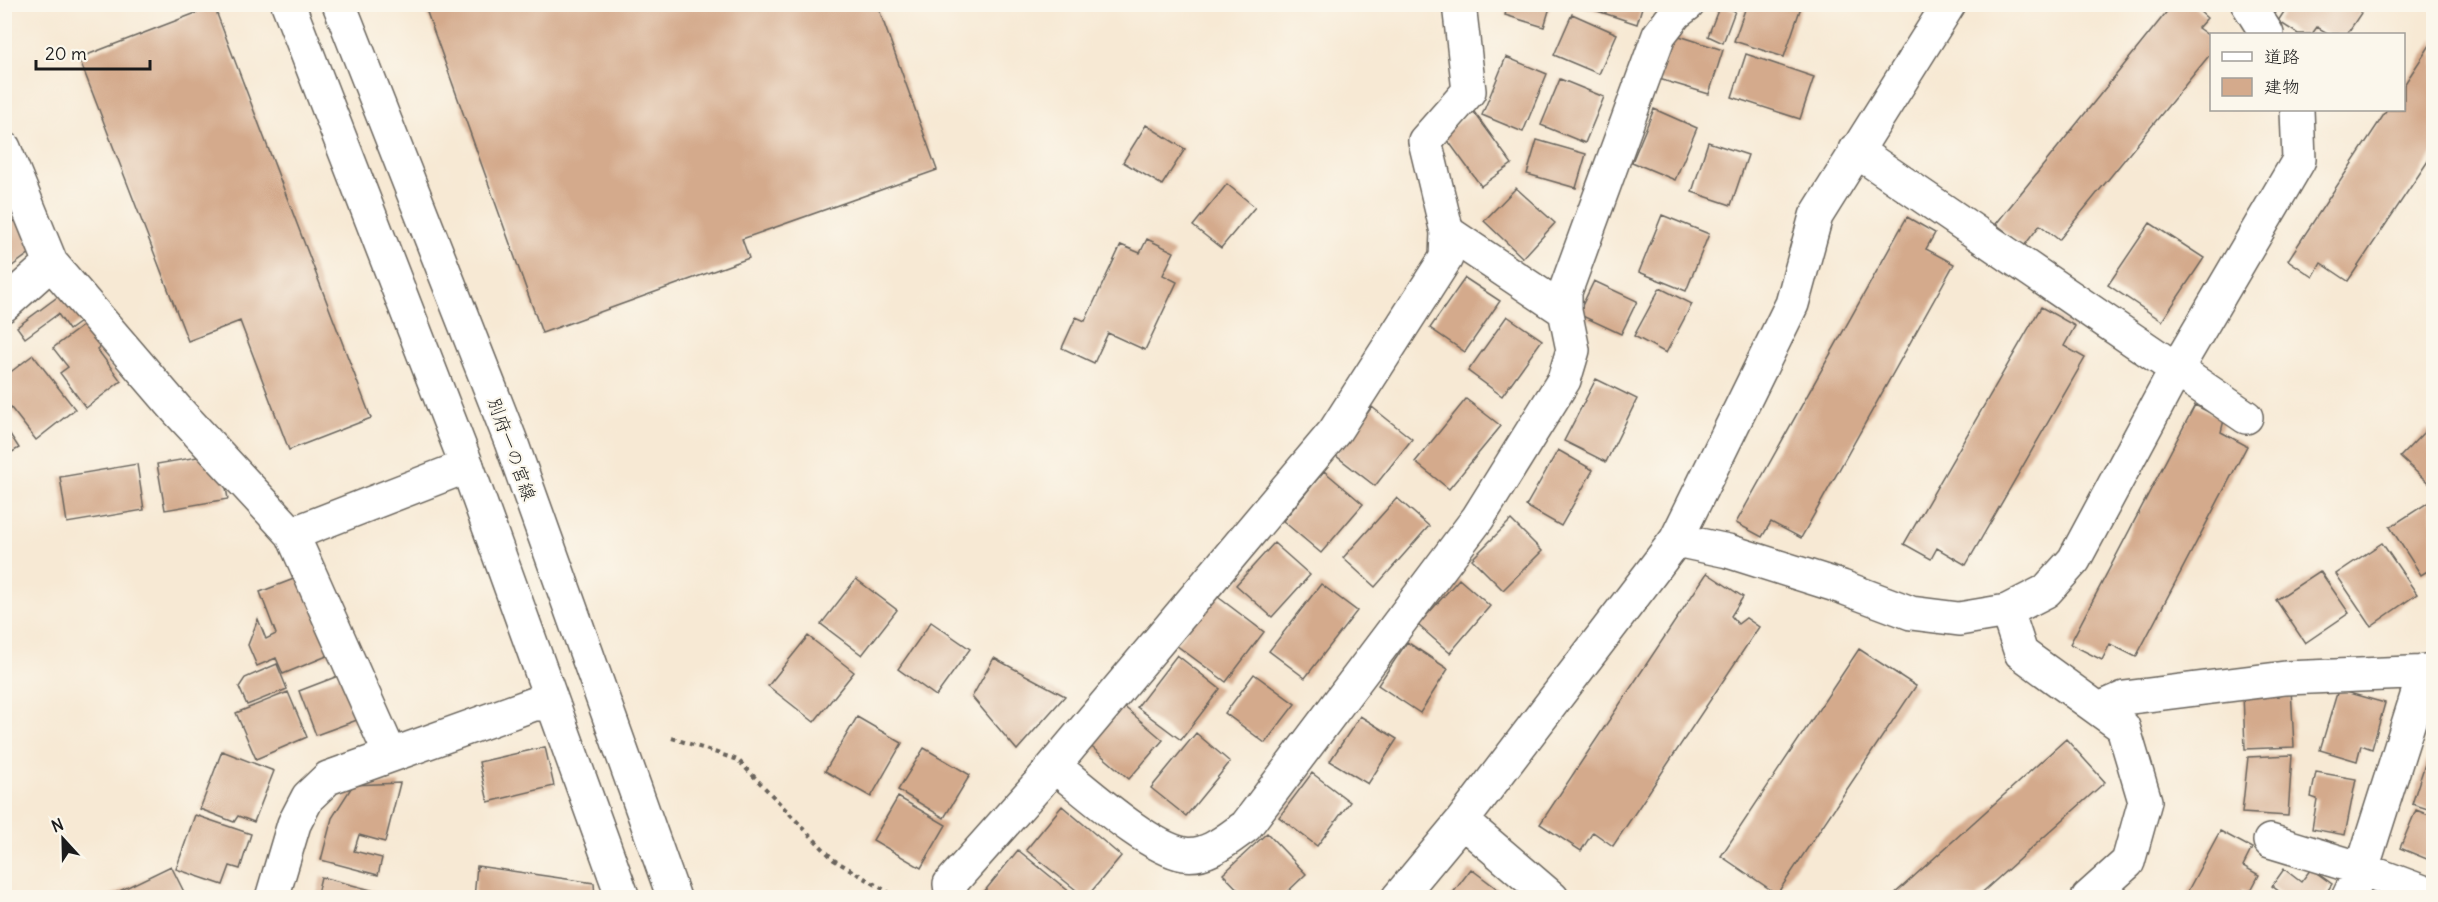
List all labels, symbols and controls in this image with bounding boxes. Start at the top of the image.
scale bar [36,33,150,71]
legend [2210,33,2405,111]
text: 20 m [45,42,87,65]
text: 道路 [2264,45,2300,68]
text: 建物 [2264,75,2300,98]
street label: 別府一の宮線 [483,394,541,504]
north arrow [33,809,93,869]
text: N [49,814,66,836]

